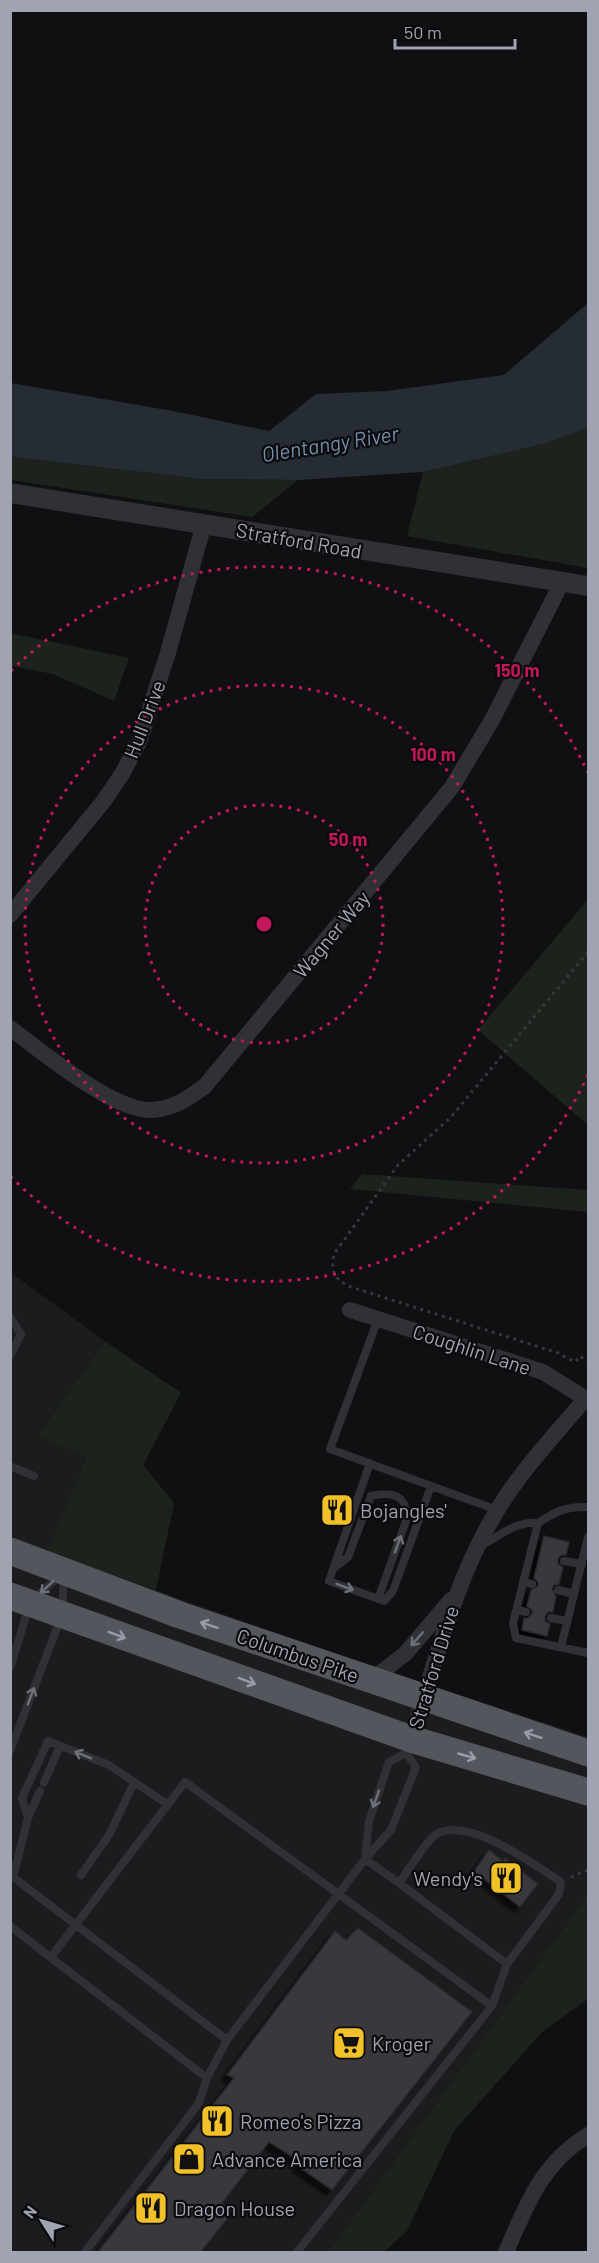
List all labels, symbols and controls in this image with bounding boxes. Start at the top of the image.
scale bar [395,12,515,50]
text: 50 m [404,21,442,43]
water label: Olentangy River [260,420,401,466]
street label: Stratford Road [234,517,364,563]
text: 150 m [495,659,539,681]
street label: Hull Drive [118,677,170,761]
text: 100 m [410,743,456,765]
text: 50 m [329,828,367,850]
street label: Wagner Way [288,886,374,982]
centre of rings [254,914,274,934]
street label: Coughlin Lane [410,1319,534,1379]
restaurant icon: Bojangles' [319,1492,355,1528]
place label: Bojangles' [360,1498,447,1522]
one-way arrow [393,1535,404,1554]
one-way arrow [40,1580,55,1594]
one-way arrow [335,1583,354,1594]
street label: Stratford Drive [403,1603,463,1731]
one-way arrow [200,1618,219,1629]
street label: Columbus Pike [234,1623,362,1687]
one-way arrow [107,1630,126,1641]
one-way arrow [410,1631,424,1646]
one-way arrow [237,1677,256,1688]
one-way arrow [26,1687,37,1706]
one-way arrow [524,1728,543,1739]
one-way arrow [74,1749,93,1760]
one-way arrow [457,1751,476,1762]
one-way arrow [370,1789,381,1808]
restaurant icon: Wendy's [488,1860,524,1896]
place label: Wendy's [413,1866,483,1890]
supermarket icon: Kroger [331,2025,367,2061]
place label: Kroger [372,2031,431,2055]
restaurant icon: Romeo's Pizza [199,2103,235,2139]
place label: Romeo's Pizza [240,2109,361,2133]
shop icon: Advance America [171,2141,207,2177]
place label: Advance America [212,2147,362,2171]
restaurant icon: Dragon House [133,2190,169,2226]
north arrow [12,2191,72,2251]
place label: Dragon House [174,2196,295,2220]
text: N [19,2202,40,2222]

